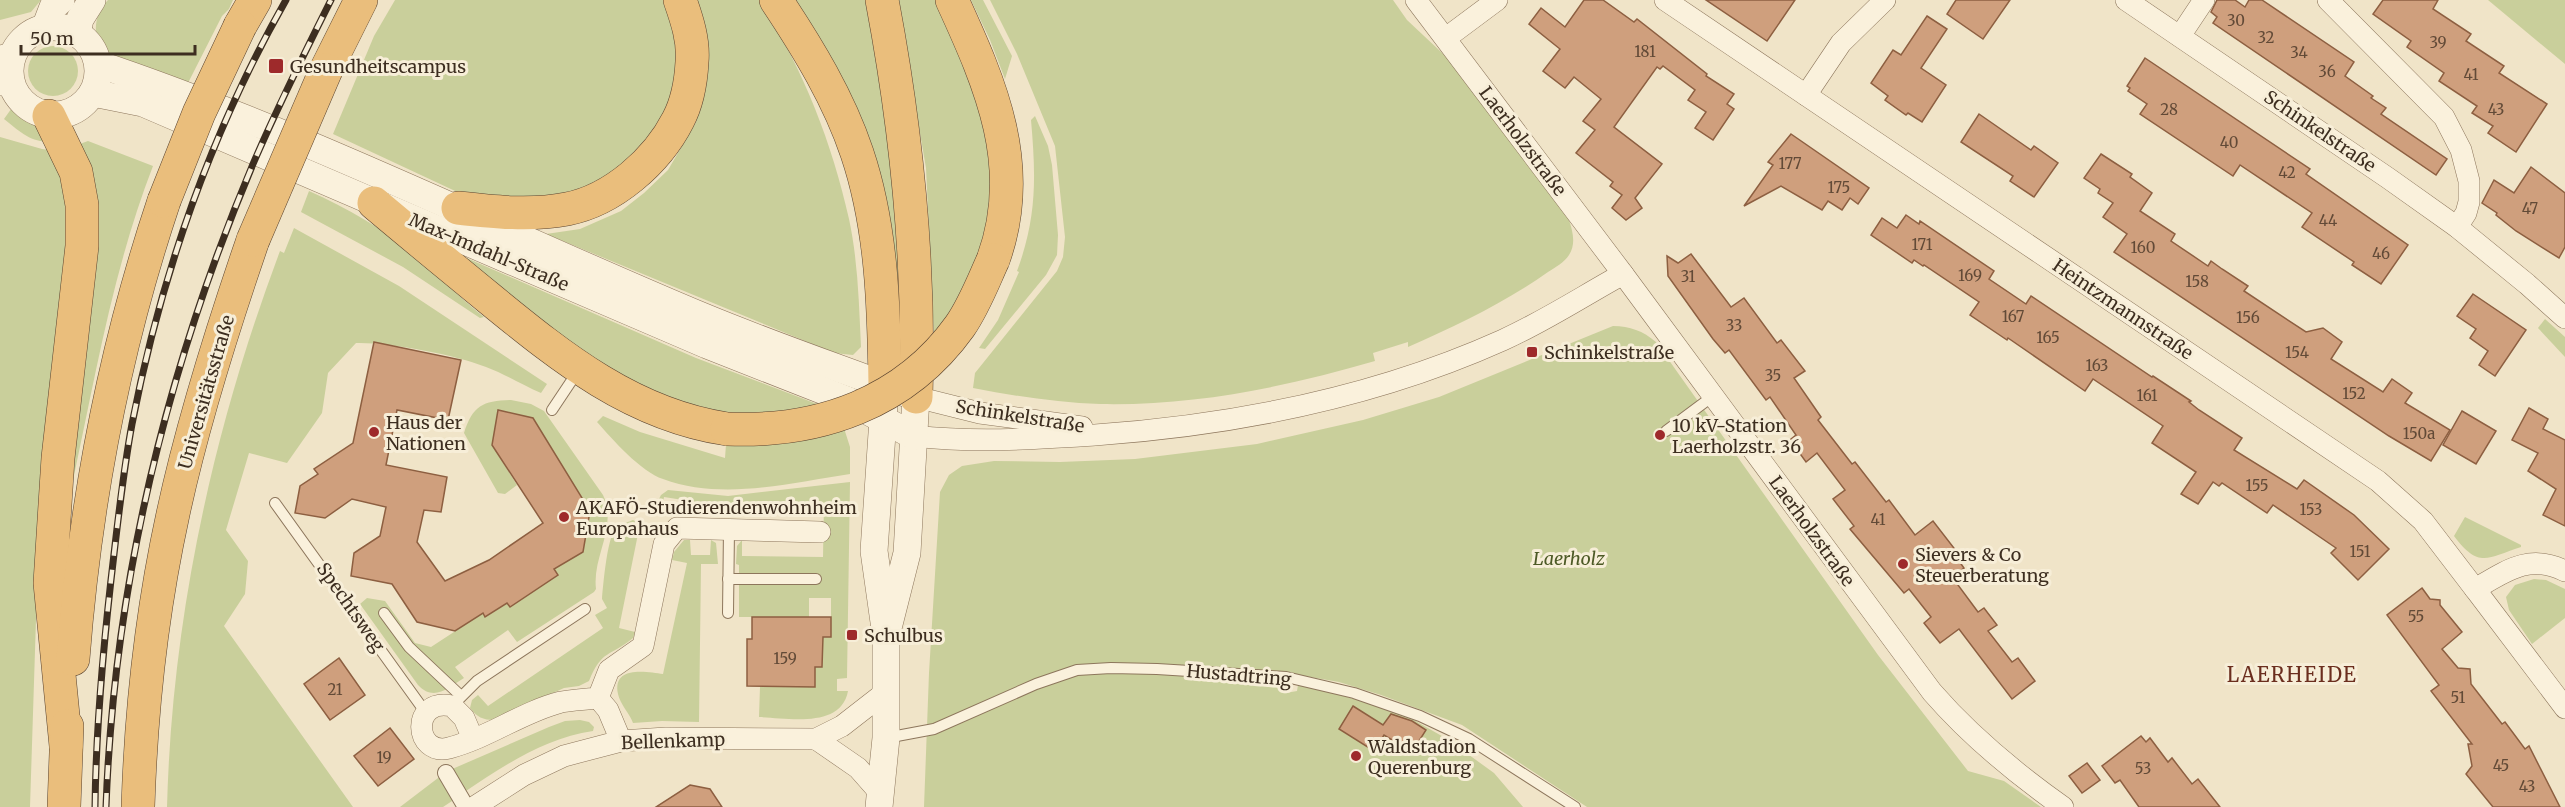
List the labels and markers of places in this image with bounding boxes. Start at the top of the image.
place label: Gesundheitscampus [290,55,466,78]
marker: Gesundheitscampus [267,57,285,75]
place label: Schinkelstraße [1544,341,1674,364]
marker: Schinkelstraße [1525,345,1539,359]
place label: Haus der Nationen [386,411,466,455]
place label: 10 kV-Station Laerholzstr. 36 [1672,414,1801,458]
marker: Haus der Nationen [367,425,381,439]
marker: 10 kV-Station Laerholzstr. 36 [1653,428,1667,442]
place label: AKAFÖ-Studierendenwohnheim Europahaus [575,496,857,540]
marker: AKAFÖ-Studierendenwohnheim Europahaus [557,510,571,524]
place label: Sievers & Co Steuerberatung [1915,543,2049,587]
marker: Sievers & Co Steuerberatung [1896,557,1910,571]
place label: Schulbus [864,624,943,647]
marker: Schulbus [845,628,859,642]
place label: Waldstadion Querenburg [1367,735,1476,779]
marker: Waldstadion Querenburg [1349,749,1363,763]

